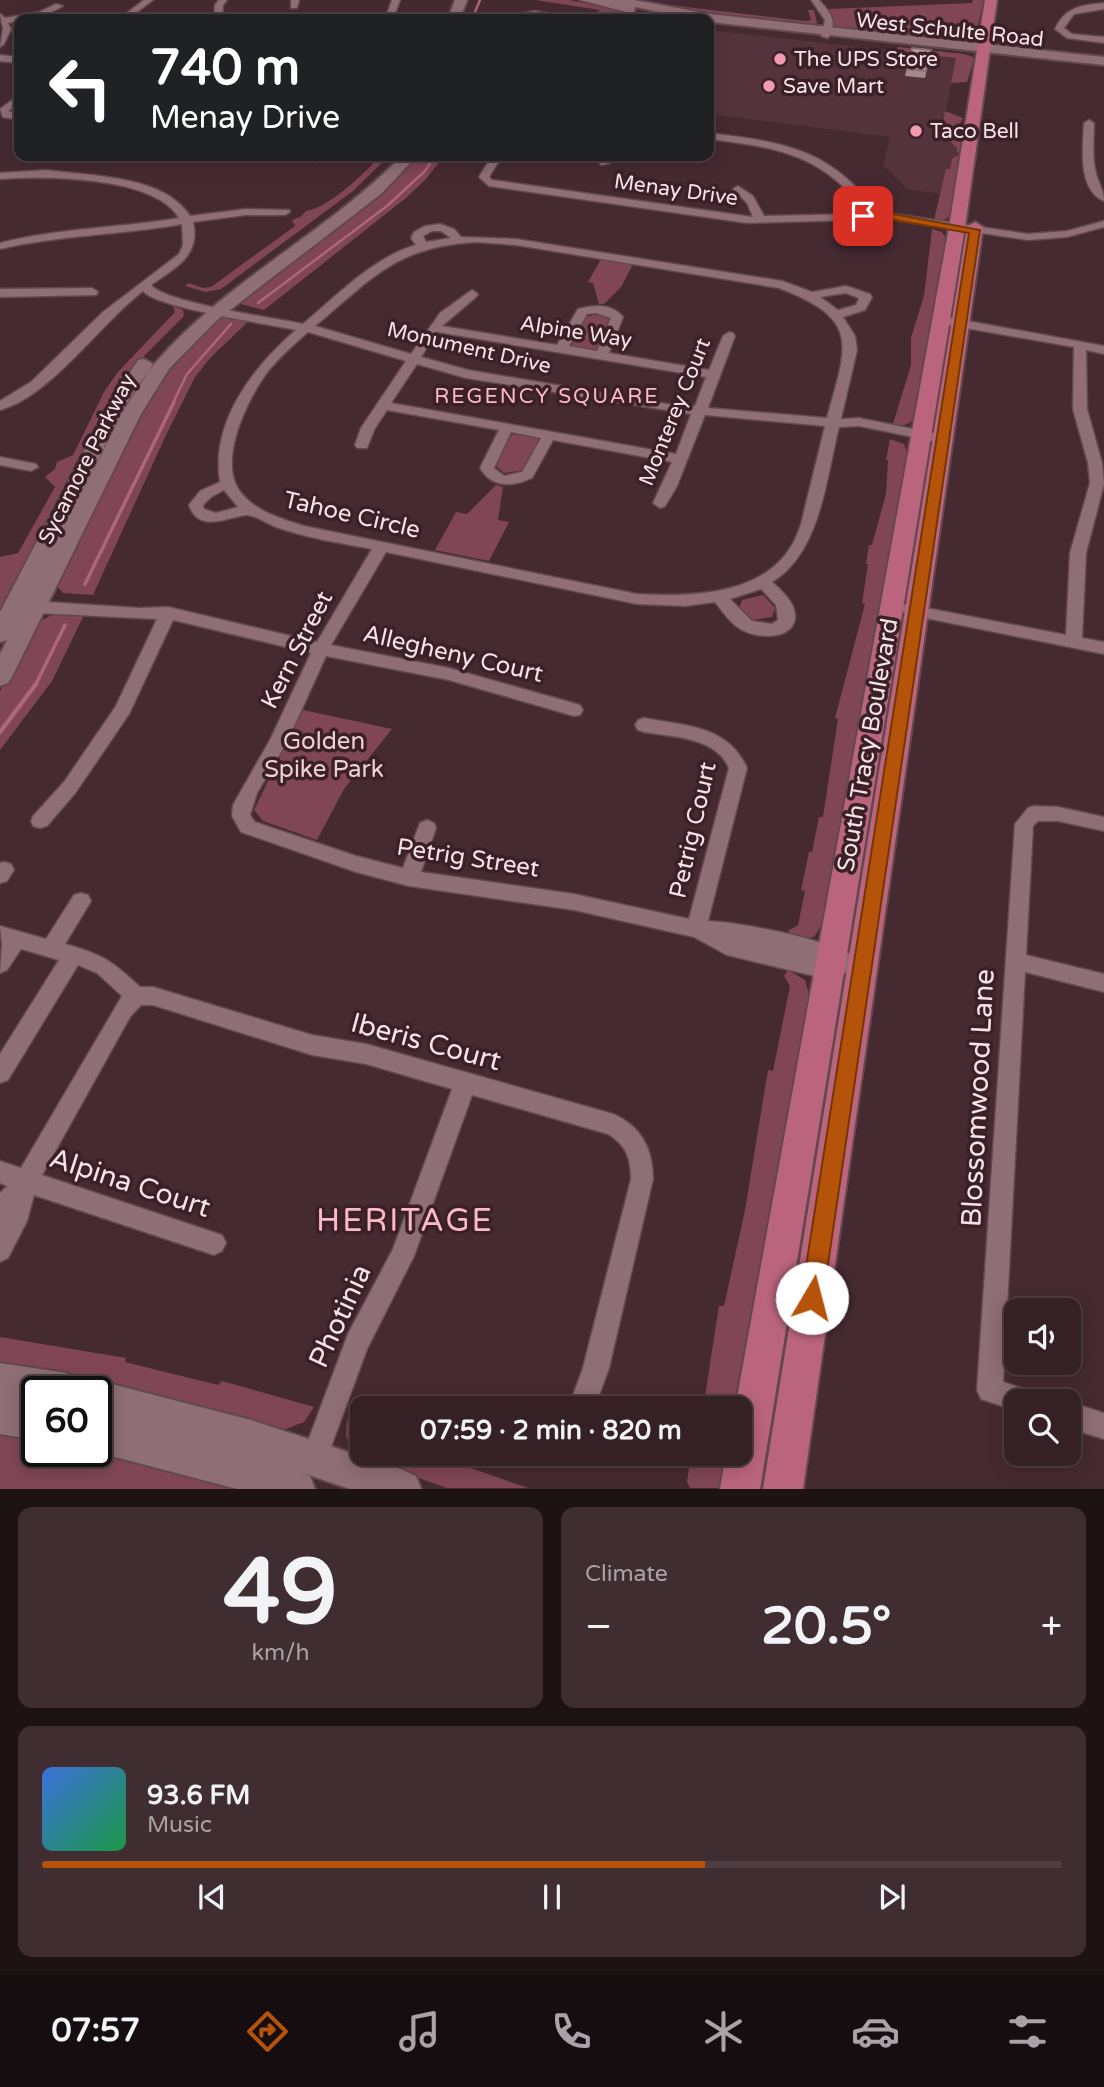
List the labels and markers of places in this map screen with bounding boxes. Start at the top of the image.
place label: The UPS Store [794,47,938,72]
marker: The UPS Store [772,51,788,67]
place label: Save Mart [783,74,884,99]
marker: Save Mart [761,78,777,94]
place label: Taco Bell [930,119,1019,144]
marker: Taco Bell [908,123,924,139]
pin [833,186,893,246]

